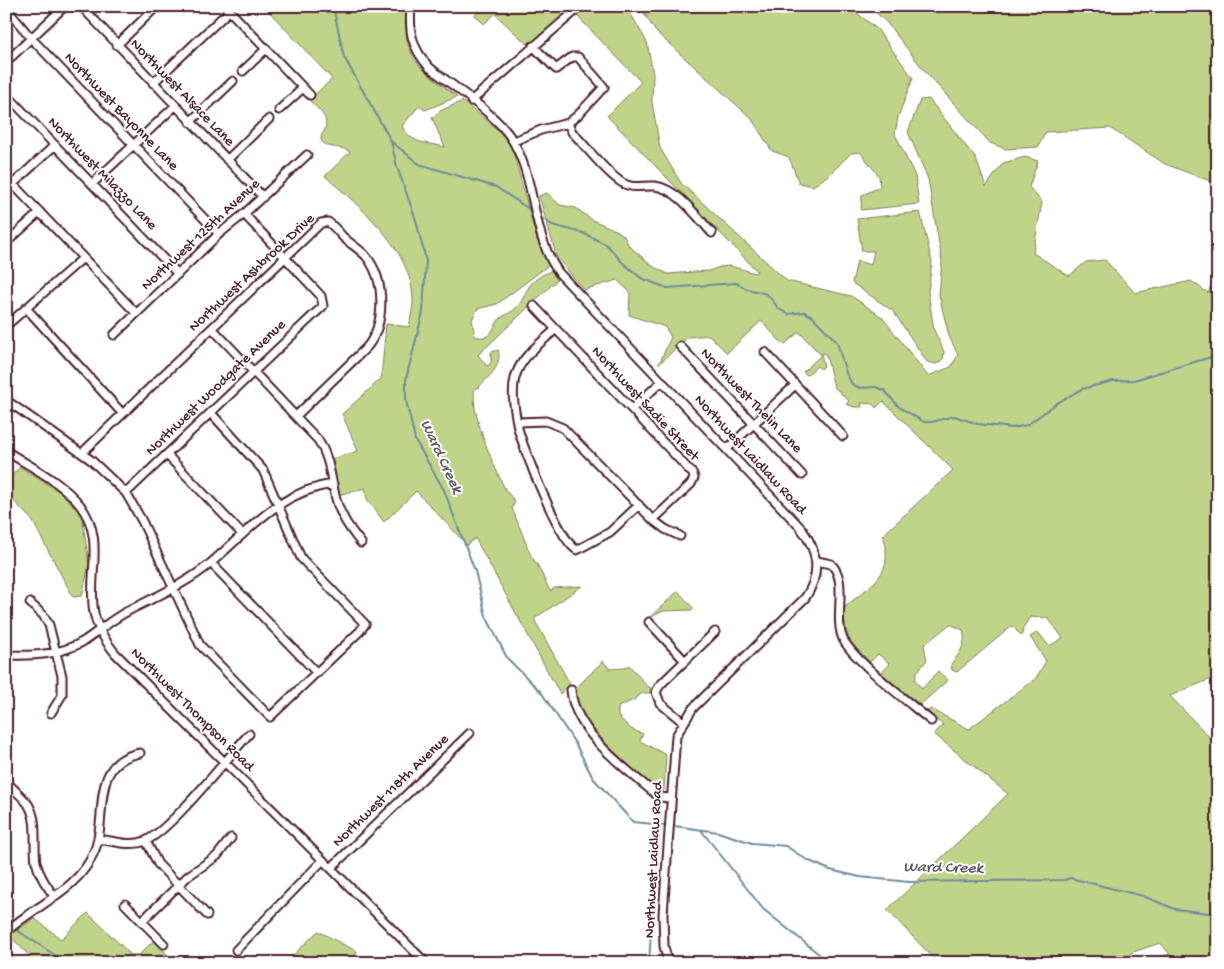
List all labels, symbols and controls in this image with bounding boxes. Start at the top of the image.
street label: Northwest Alsace Lane [126,35,238,151]
street label: Northwest Bayonne Lane [60,49,182,175]
street label: Northwest Milazzo Lane [43,114,161,234]
street label: Northwest 125th Avenue [138,175,264,295]
street label: Northwest Ashbrook Drive [185,210,319,336]
street label: Northwest Woodgate Avenue [142,316,290,460]
street label: Northwest Sadie Street [587,343,704,466]
street label: Northwest Thelin Lane [696,345,806,457]
street label: Northwest Laidlaw Road [690,391,811,519]
water label: Ward Creek [415,417,466,499]
street label: Northwest Thompson Road [126,644,259,777]
street label: Northwest 118th Avenue [329,731,453,851]
street label: Northwest Laidlaw Road [641,780,667,939]
water label: Ward Creek [903,859,985,879]

